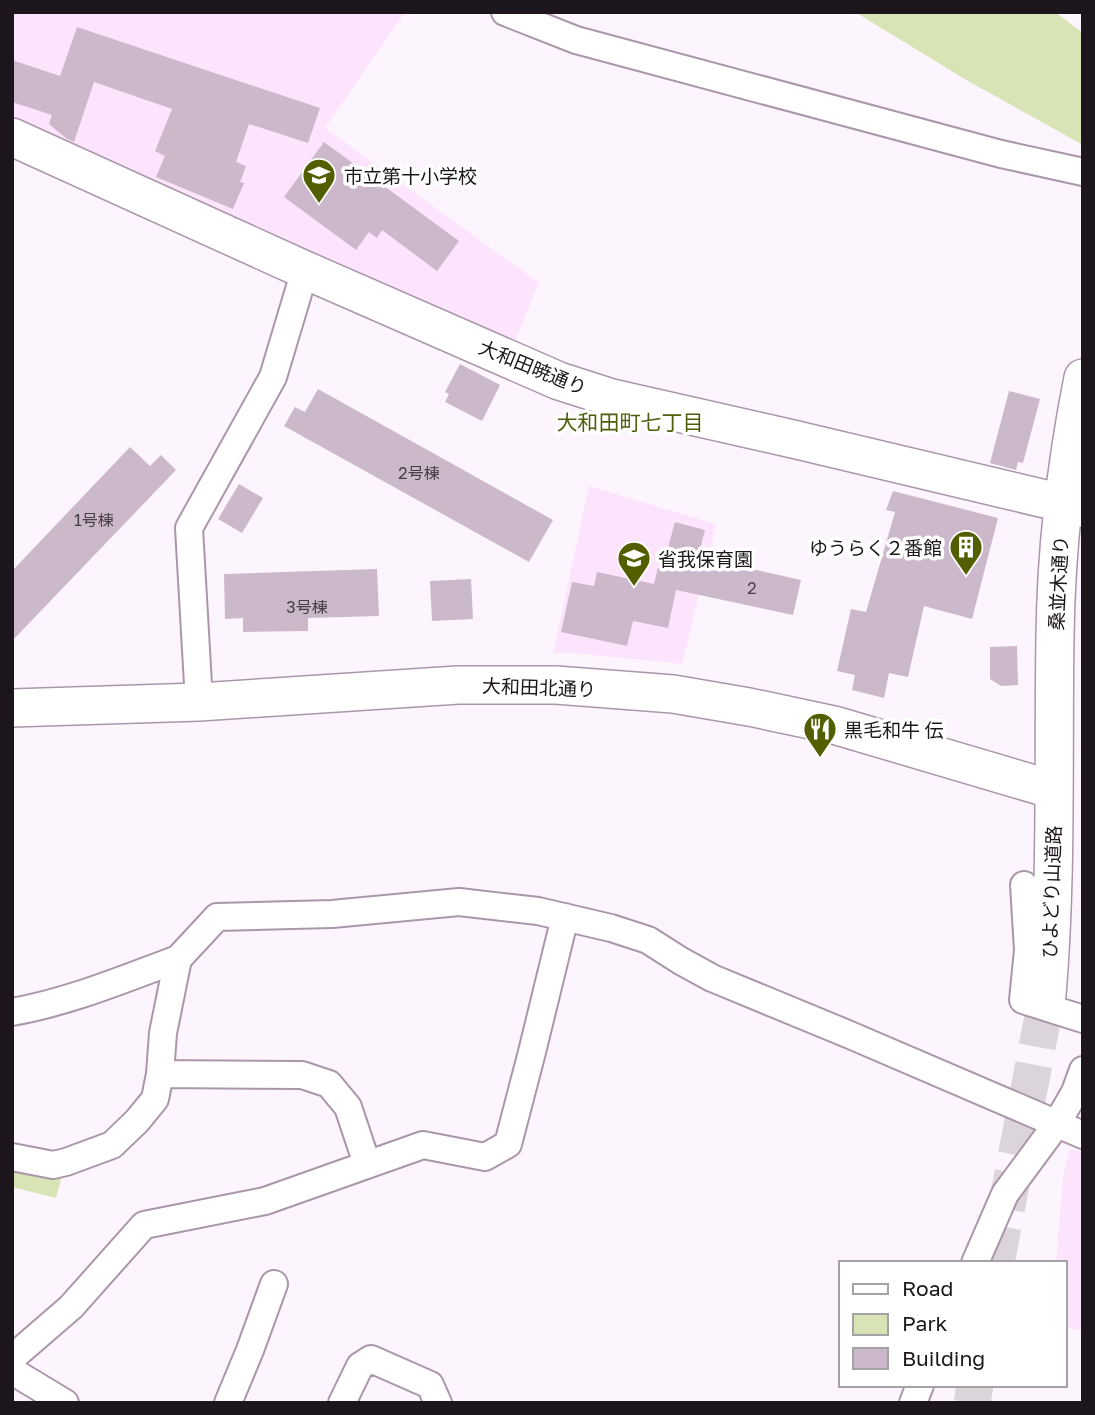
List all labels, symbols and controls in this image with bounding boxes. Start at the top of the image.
school or university icon: 市立第十小学校 [300,156,338,205]
place label: 市立第十小学校 [344,164,477,187]
street label: 大和田暁通り [476,335,590,399]
district label: 大和田町七丁目 [557,409,704,435]
house number: 2号棟 [398,463,440,483]
house number: 1号棟 [74,510,114,530]
building icon: ゆうらく２番館 [947,528,985,577]
street label: 桑並木通り [1044,535,1072,631]
place label: ゆうらく２番館 [809,536,942,559]
school or university icon: 省我保育園 [615,539,653,588]
place label: 省我保育園 [658,547,753,570]
house number: 2 [747,578,757,598]
house number: 3号棟 [286,597,328,617]
street label: 大和田北通り [482,674,596,700]
restaurant icon: 黒毛和牛 伝 [801,710,839,759]
place label: 黒毛和牛 伝 [844,718,944,741]
street label: ひよどり山道路 [1037,825,1065,959]
legend [839,1261,1067,1387]
text: Road [902,1275,953,1301]
text: Park [902,1310,948,1336]
text: Building [902,1345,985,1371]

